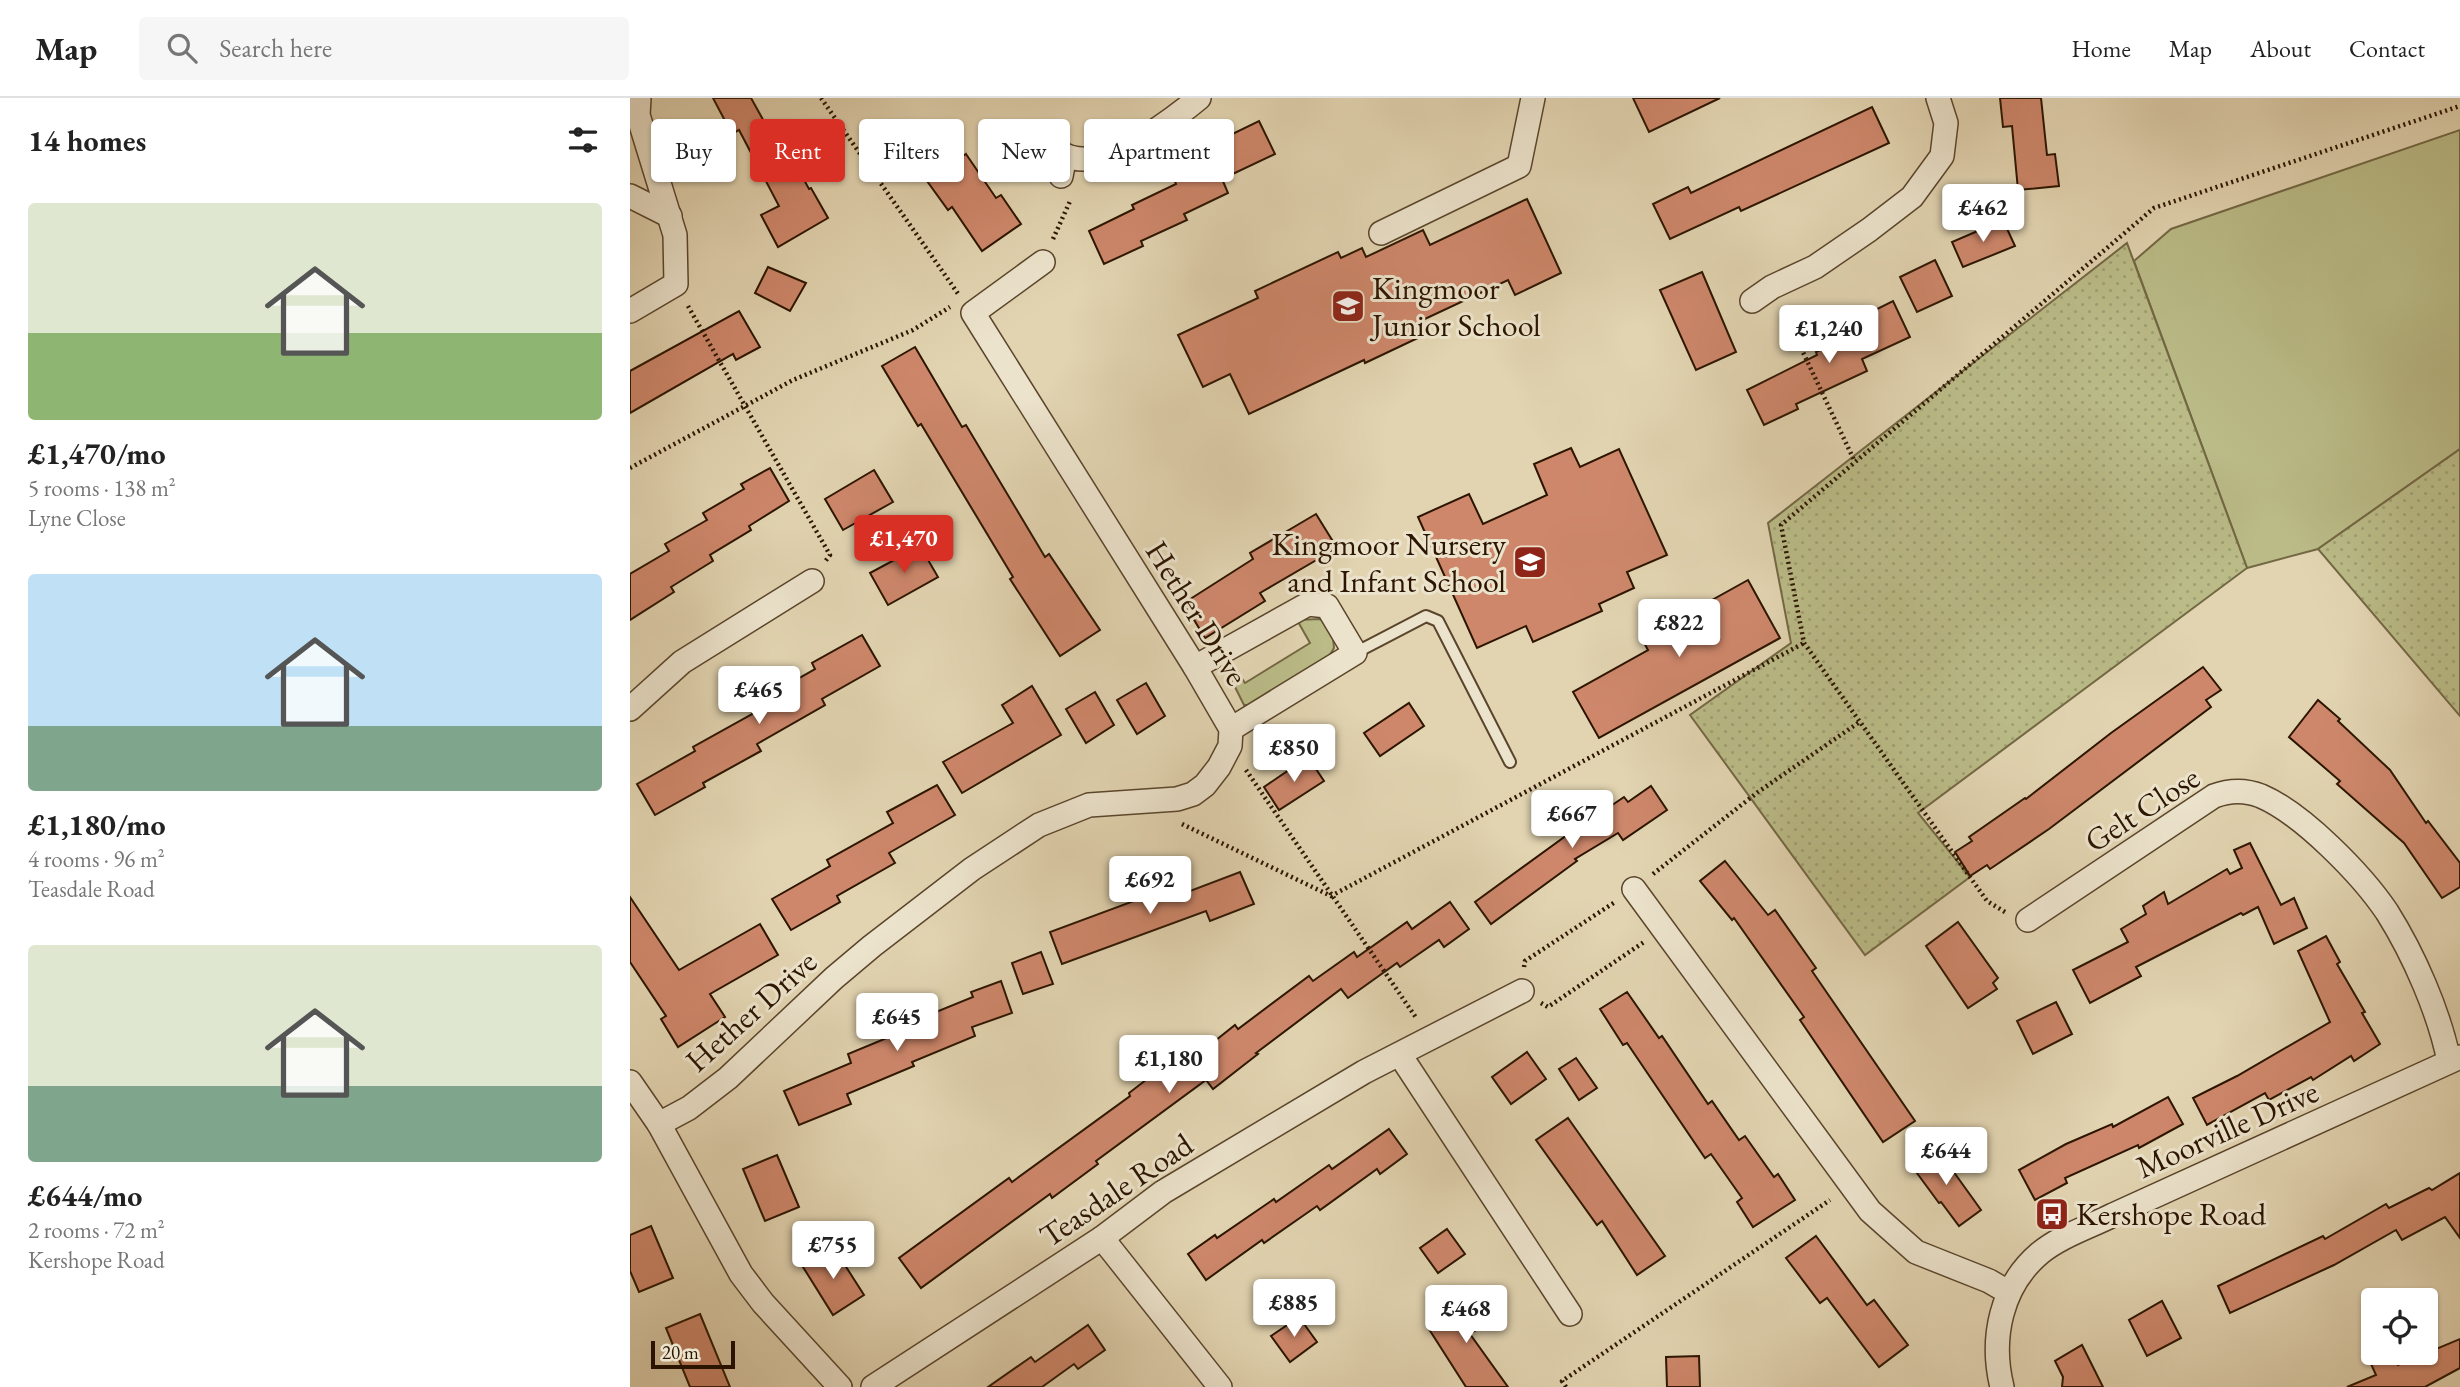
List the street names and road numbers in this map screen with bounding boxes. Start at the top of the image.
street label: Hether Drive [1136,533,1258,693]
street label: Gelt Close [2076,756,2208,862]
street label: Hether Drive [676,941,826,1081]
street label: Moorville Drive [2129,1070,2325,1188]
street label: Teasdale Road [1031,1123,1201,1257]

